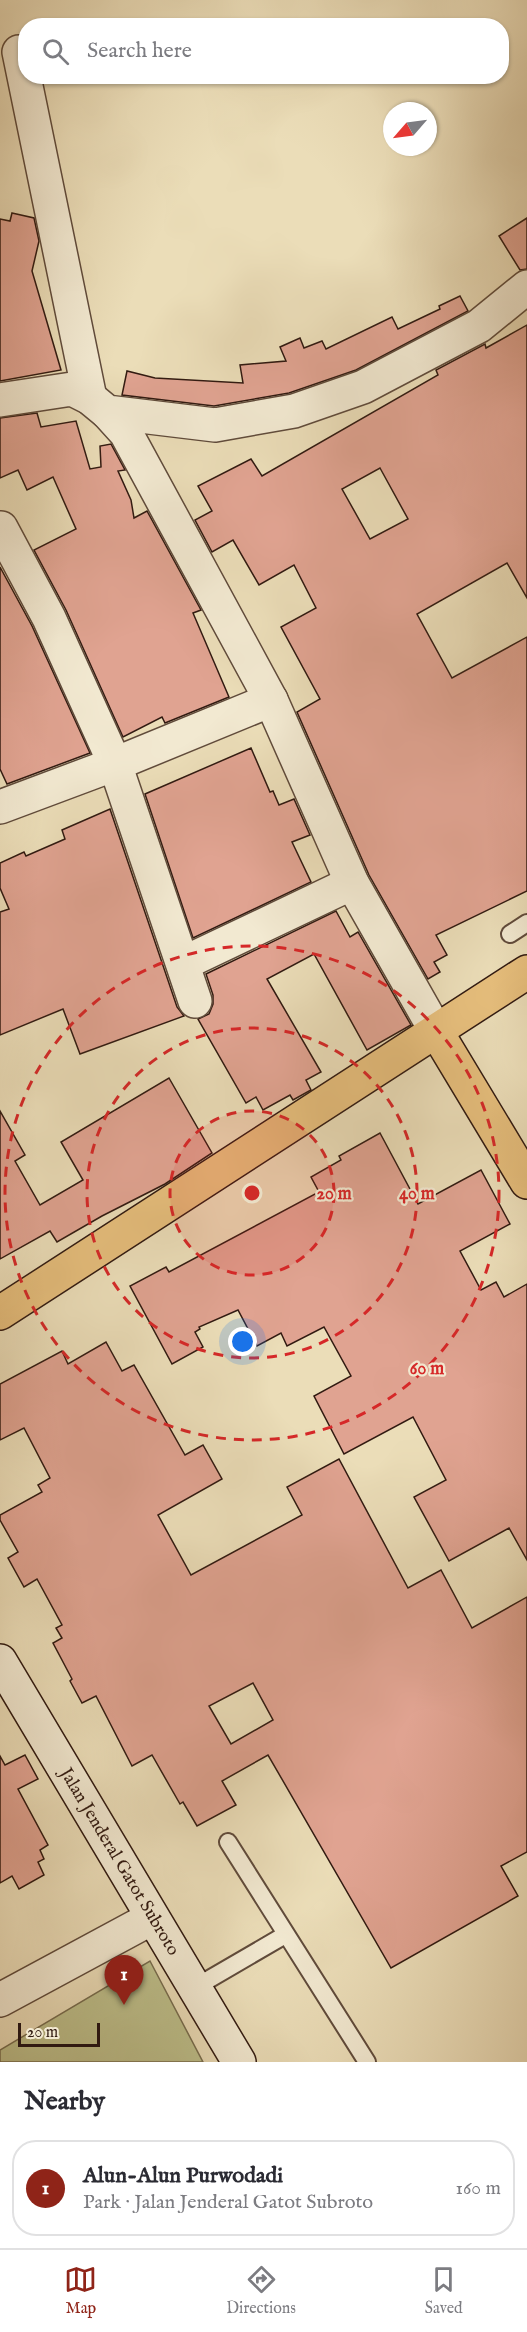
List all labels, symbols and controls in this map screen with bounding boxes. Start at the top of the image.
search box [18,18,509,84]
icon: search [39,35,72,68]
text: Search here [87,37,192,65]
north arrow [383,102,437,156]
centre of rings [242,1183,262,1203]
text: 20 m [316,1183,352,1206]
text: 40 m [399,1183,435,1206]
your location [228,1327,257,1356]
text: 60 m [410,1358,444,1381]
street label: Jalan Jenderal Gatot Subroto [53,1762,184,1960]
pin: 1 [104,1956,144,2005]
scale bar [18,2020,100,2048]
text: 20 m [27,2023,58,2043]
text: Nearby [24,2085,105,2118]
text: Alun-Alun Purwodadi [83,2162,283,2190]
text: 1 [42,2176,49,2201]
text: 160 m [455,2176,501,2201]
text: Park · Jalan Jenderal Gatot Subroto [83,2190,373,2215]
tab: Map [64,2263,97,2319]
tab: Directions [226,2263,296,2319]
tab: Saved [425,2263,463,2319]

